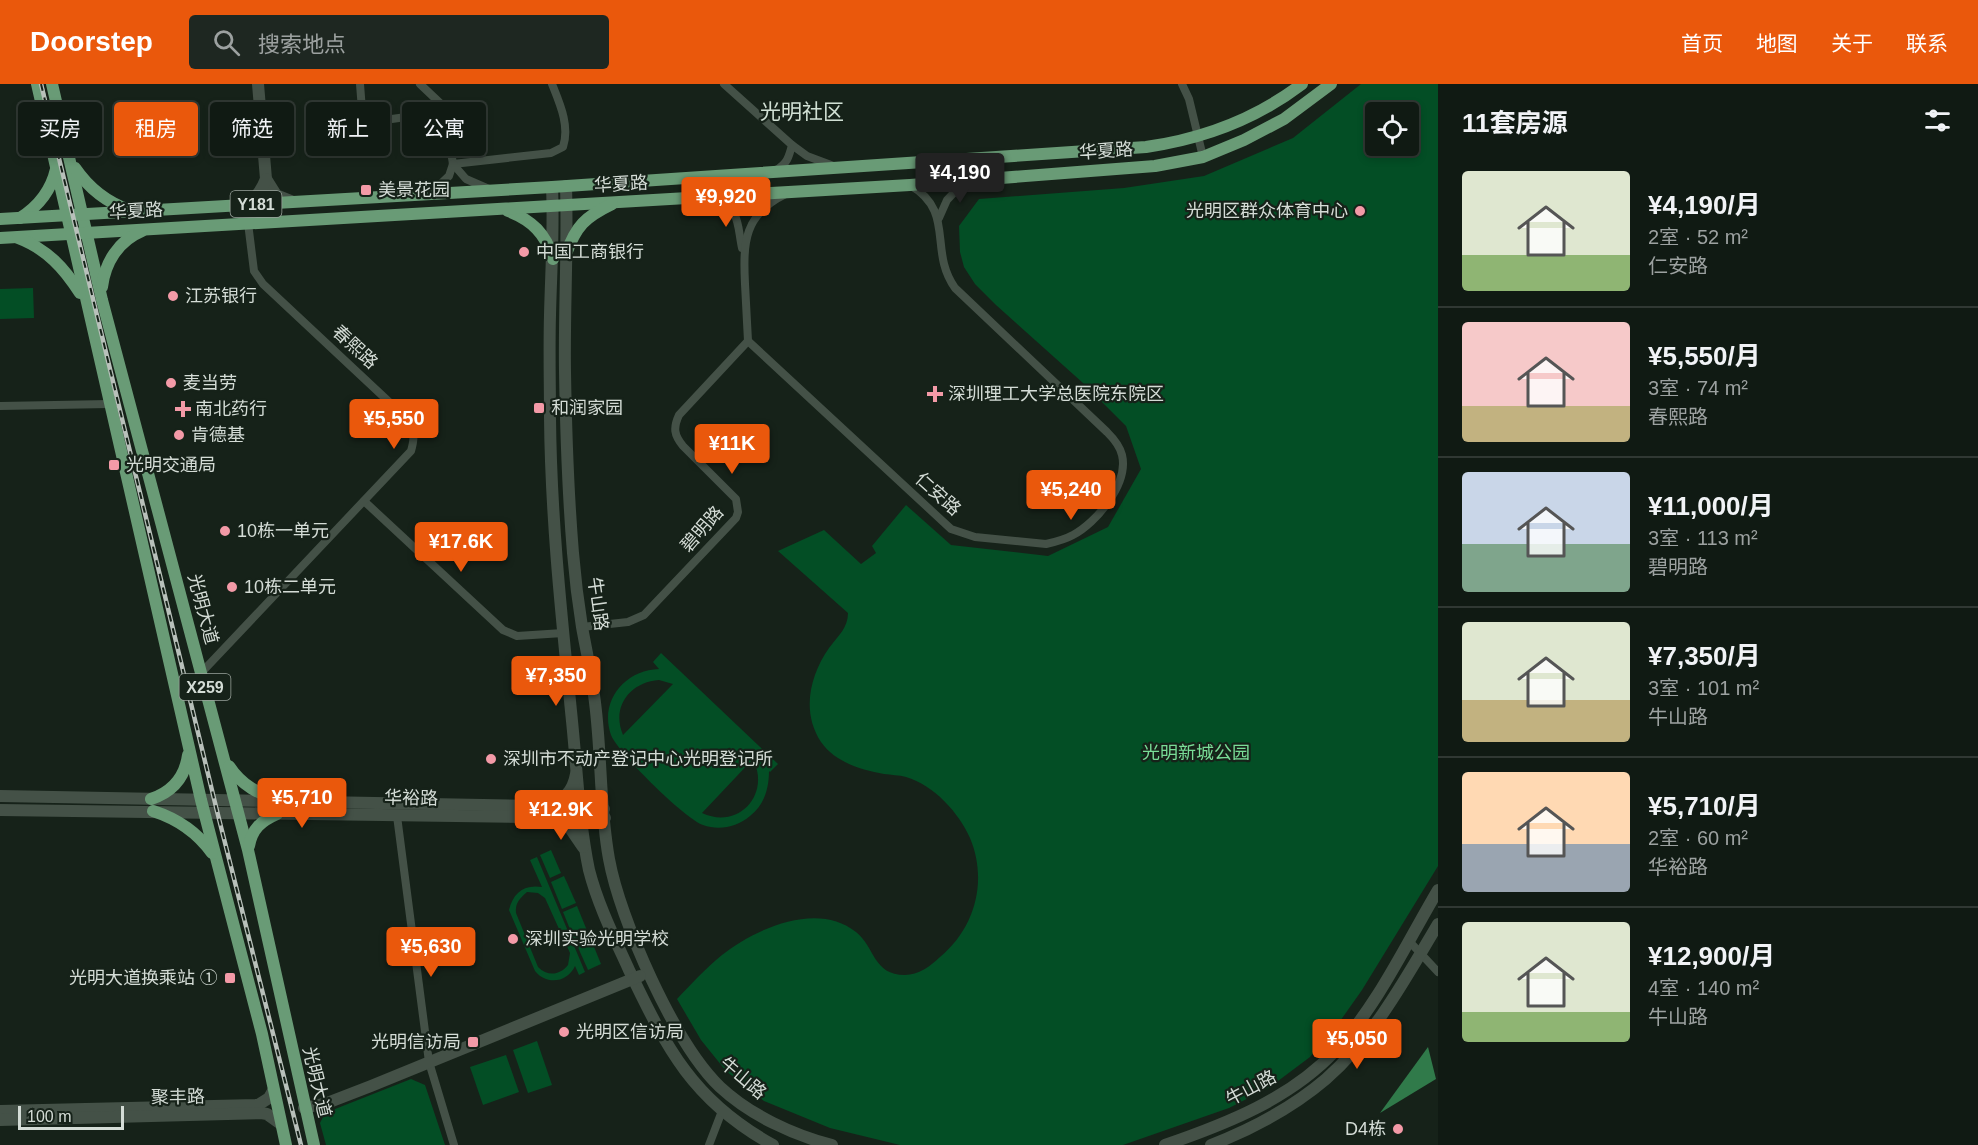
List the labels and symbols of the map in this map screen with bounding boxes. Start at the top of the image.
district label: 光明社区 [760,100,844,123]
street label: 华夏路 [1078,139,1134,163]
pin: ¥4,190 [911,153,1009,204]
street label: 华夏路 [594,173,648,195]
pin: ¥9,920 [677,177,775,228]
place label: 美景花园 [378,180,450,200]
marker: 美景花园 [359,183,373,197]
road number: Y181 [230,191,282,217]
street label: 华夏路 [109,200,163,222]
place label: 光明区群众体育中心 [1186,201,1348,221]
marker: 光明区群众体育中心 [1353,204,1367,218]
place label: 中国工商银行 [536,242,644,262]
marker: 中国工商银行 [517,245,531,259]
place label: 江苏银行 [185,286,257,306]
marker: 江苏银行 [166,289,180,303]
street label: 春熙路 [328,321,382,373]
place label: 麦当劳 [183,373,237,393]
marker: 麦当劳 [164,376,178,390]
place label: 深圳理工大学总医院东院区 [948,384,1164,404]
marker: 深圳理工大学总医院东院区 [926,385,944,403]
place label: 和润家园 [551,398,623,418]
place label: 南北药行 [195,399,267,419]
pin: ¥5,550 [345,399,443,450]
marker: 和润家园 [532,401,546,415]
marker: 南北药行 [176,402,190,416]
pin: ¥11K [696,424,768,475]
place label: 肯德基 [191,425,245,445]
marker: 肯德基 [172,428,186,442]
place label: 光明交通局 [126,455,216,475]
marker: 光明交通局 [107,458,121,472]
street label: 仁安路 [911,469,965,519]
pin: ¥5,240 [1022,470,1120,521]
street label: 碧明路 [677,502,727,556]
place label: 10栋一单元 [237,521,329,541]
pin: ¥17.6K [412,522,510,573]
marker: 10栋一单元 [218,524,232,538]
street label: 光明大道 [184,572,222,646]
street label: 牛山路 [584,576,612,632]
place label: 10栋二单元 [244,577,336,597]
marker: 10栋二单元 [225,580,239,594]
pin: ¥7,350 [507,656,605,707]
road number: X259 [180,674,230,700]
park label: 光明新城公园 [1142,743,1250,763]
place label: 深圳市不动产登记中心光明登记所 [503,749,773,769]
marker: 深圳市不动产登记中心光明登记所 [484,752,498,766]
pin: ¥5,710 [253,778,351,829]
street label: 华裕路 [384,788,438,808]
pin: ¥12.9K [512,790,610,841]
pin: ¥5,630 [382,927,480,978]
place label: 深圳实验光明学校 [525,929,669,949]
marker: 深圳实验光明学校 [506,932,520,946]
place label: 光明大道换乘站 ① [69,968,218,988]
marker: 光明大道换乘站 ① [223,971,237,985]
pin: ¥5,050 [1308,1019,1406,1070]
place label: 光明区信访局 [576,1022,684,1042]
marker: 光明区信访局 [557,1025,571,1039]
place label: 光明信访局 [371,1032,461,1052]
marker: 光明信访局 [466,1035,480,1049]
street label: 光明大道 [299,1045,335,1119]
street label: 牛山路 [716,1053,770,1103]
street label: 牛山路 [1222,1066,1280,1110]
street label: 聚丰路 [151,1087,205,1107]
scale bar [18,1103,124,1130]
place label: D4栋 [1345,1119,1386,1139]
marker: D4栋 [1391,1122,1405,1136]

